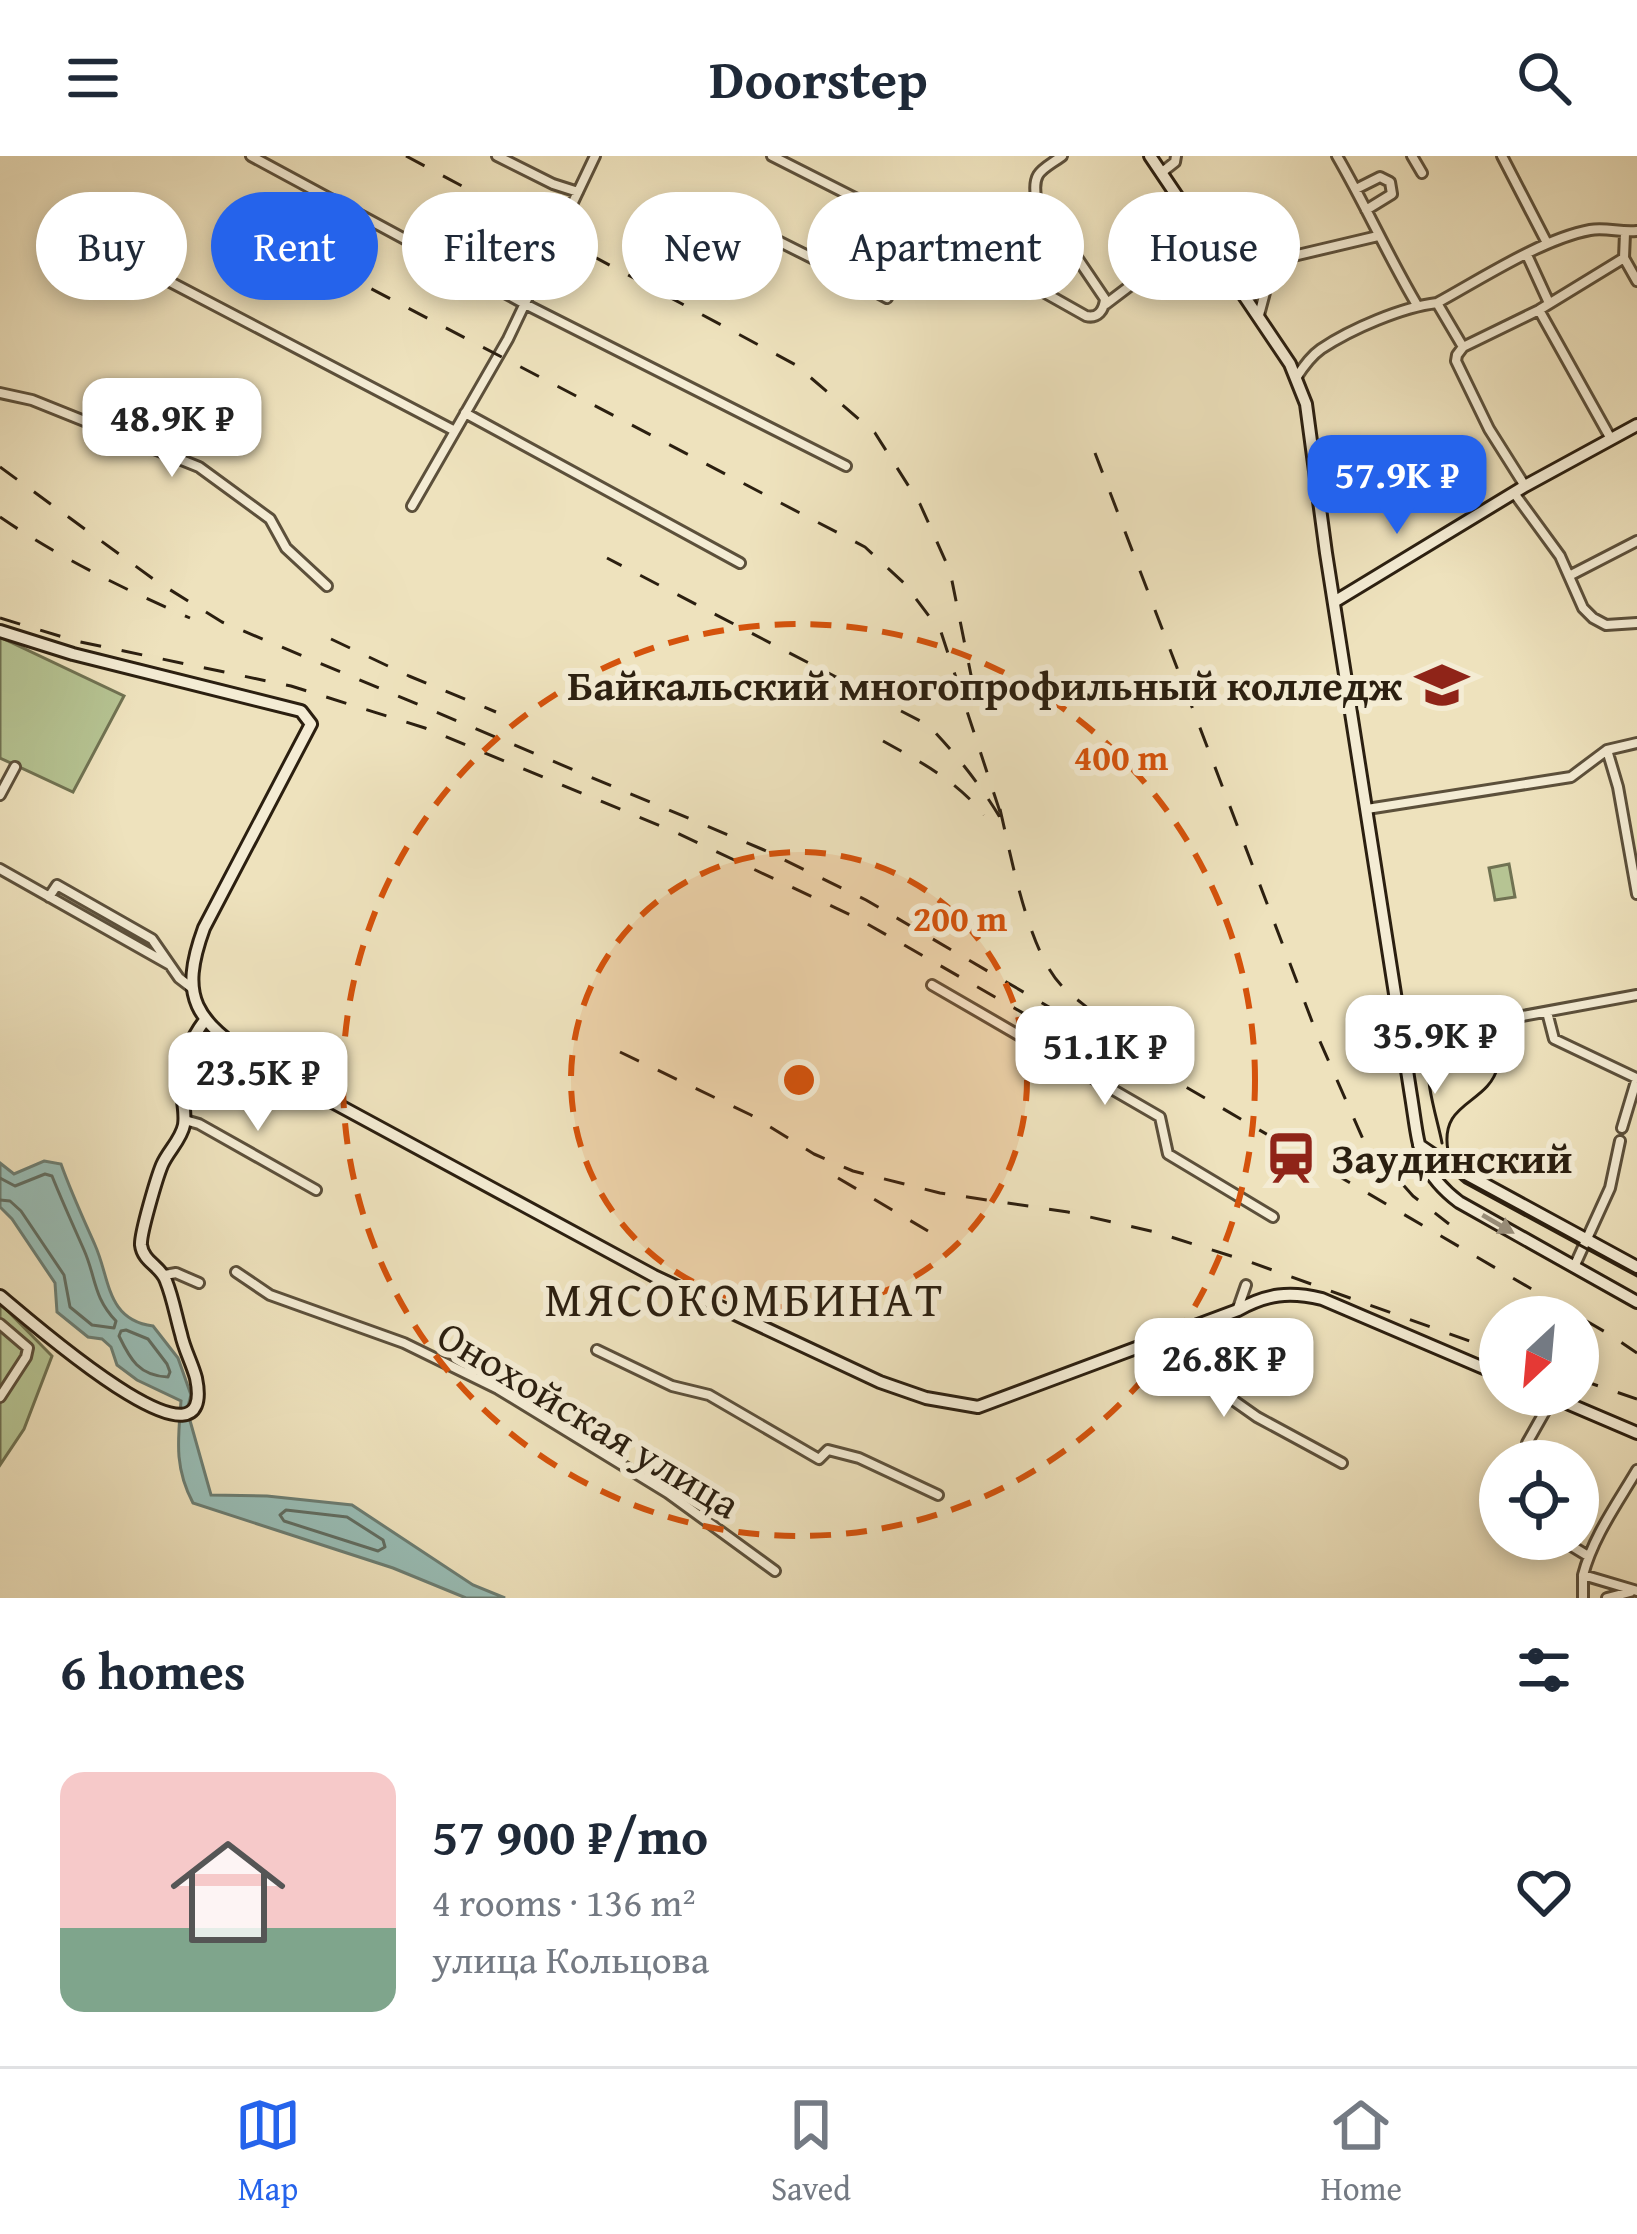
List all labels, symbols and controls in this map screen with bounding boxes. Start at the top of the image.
text: Doorstep [709,39,928,118]
icon: menu [60,45,126,111]
icon: search [1511,45,1577,111]
chip: Buy [36,192,187,300]
chip: Rent [211,192,378,300]
chip: Filters [402,192,598,300]
chip: New [622,192,783,300]
chip: Apartment [807,192,1084,300]
chip: House [1108,192,1300,300]
pin: 48.9K ₽ [61,378,283,480]
text: 48.9K ₽ [109,388,235,445]
pin: 57.9K ₽ [1286,435,1508,537]
text: 57.9K ₽ [1334,445,1460,502]
place label: Байкальский многопрофильный колледж [567,654,1403,715]
school or university icon: Байкальский многопрофильный колледж [1413,656,1471,714]
text: 400 m [1074,730,1169,783]
text: 200 m [913,891,1008,944]
pin: 35.9K ₽ [1324,995,1546,1097]
text: 35.9K ₽ [1372,1005,1498,1062]
pin: 51.1K ₽ [994,1006,1216,1108]
text: 51.1K ₽ [1042,1016,1168,1073]
pin: 23.5K ₽ [147,1032,369,1134]
text: 23.5K ₽ [195,1042,321,1099]
centre of rings [778,1059,820,1101]
place label: Заудинский [1331,1127,1572,1188]
station icon: Заудинский [1262,1129,1320,1187]
one-way arrow [1481,1213,1515,1234]
district label: МЯСОКОМБИНАТ [545,1263,945,1334]
north arrow [1479,1296,1599,1416]
map controls [1479,1296,1599,1560]
street label: Онохойская улица [426,1304,752,1533]
pin: 26.8K ₽ [1113,1318,1335,1420]
text: 26.8K ₽ [1161,1328,1287,1385]
button: locate [1479,1440,1599,1560]
text: 6 homes [60,1633,246,1708]
icon: filters [1511,1637,1577,1703]
text: 57 900 ₽/mo [432,1798,708,1873]
icon: home [156,1820,300,1964]
icon: heart [1511,1859,1577,1925]
text: 4 rooms · 136 m² [432,1873,696,1930]
text: улица Кольцова [432,1930,709,1987]
tab: Map [235,2092,301,2212]
tab: Saved [771,2092,851,2212]
tab: Home [1321,2092,1402,2212]

